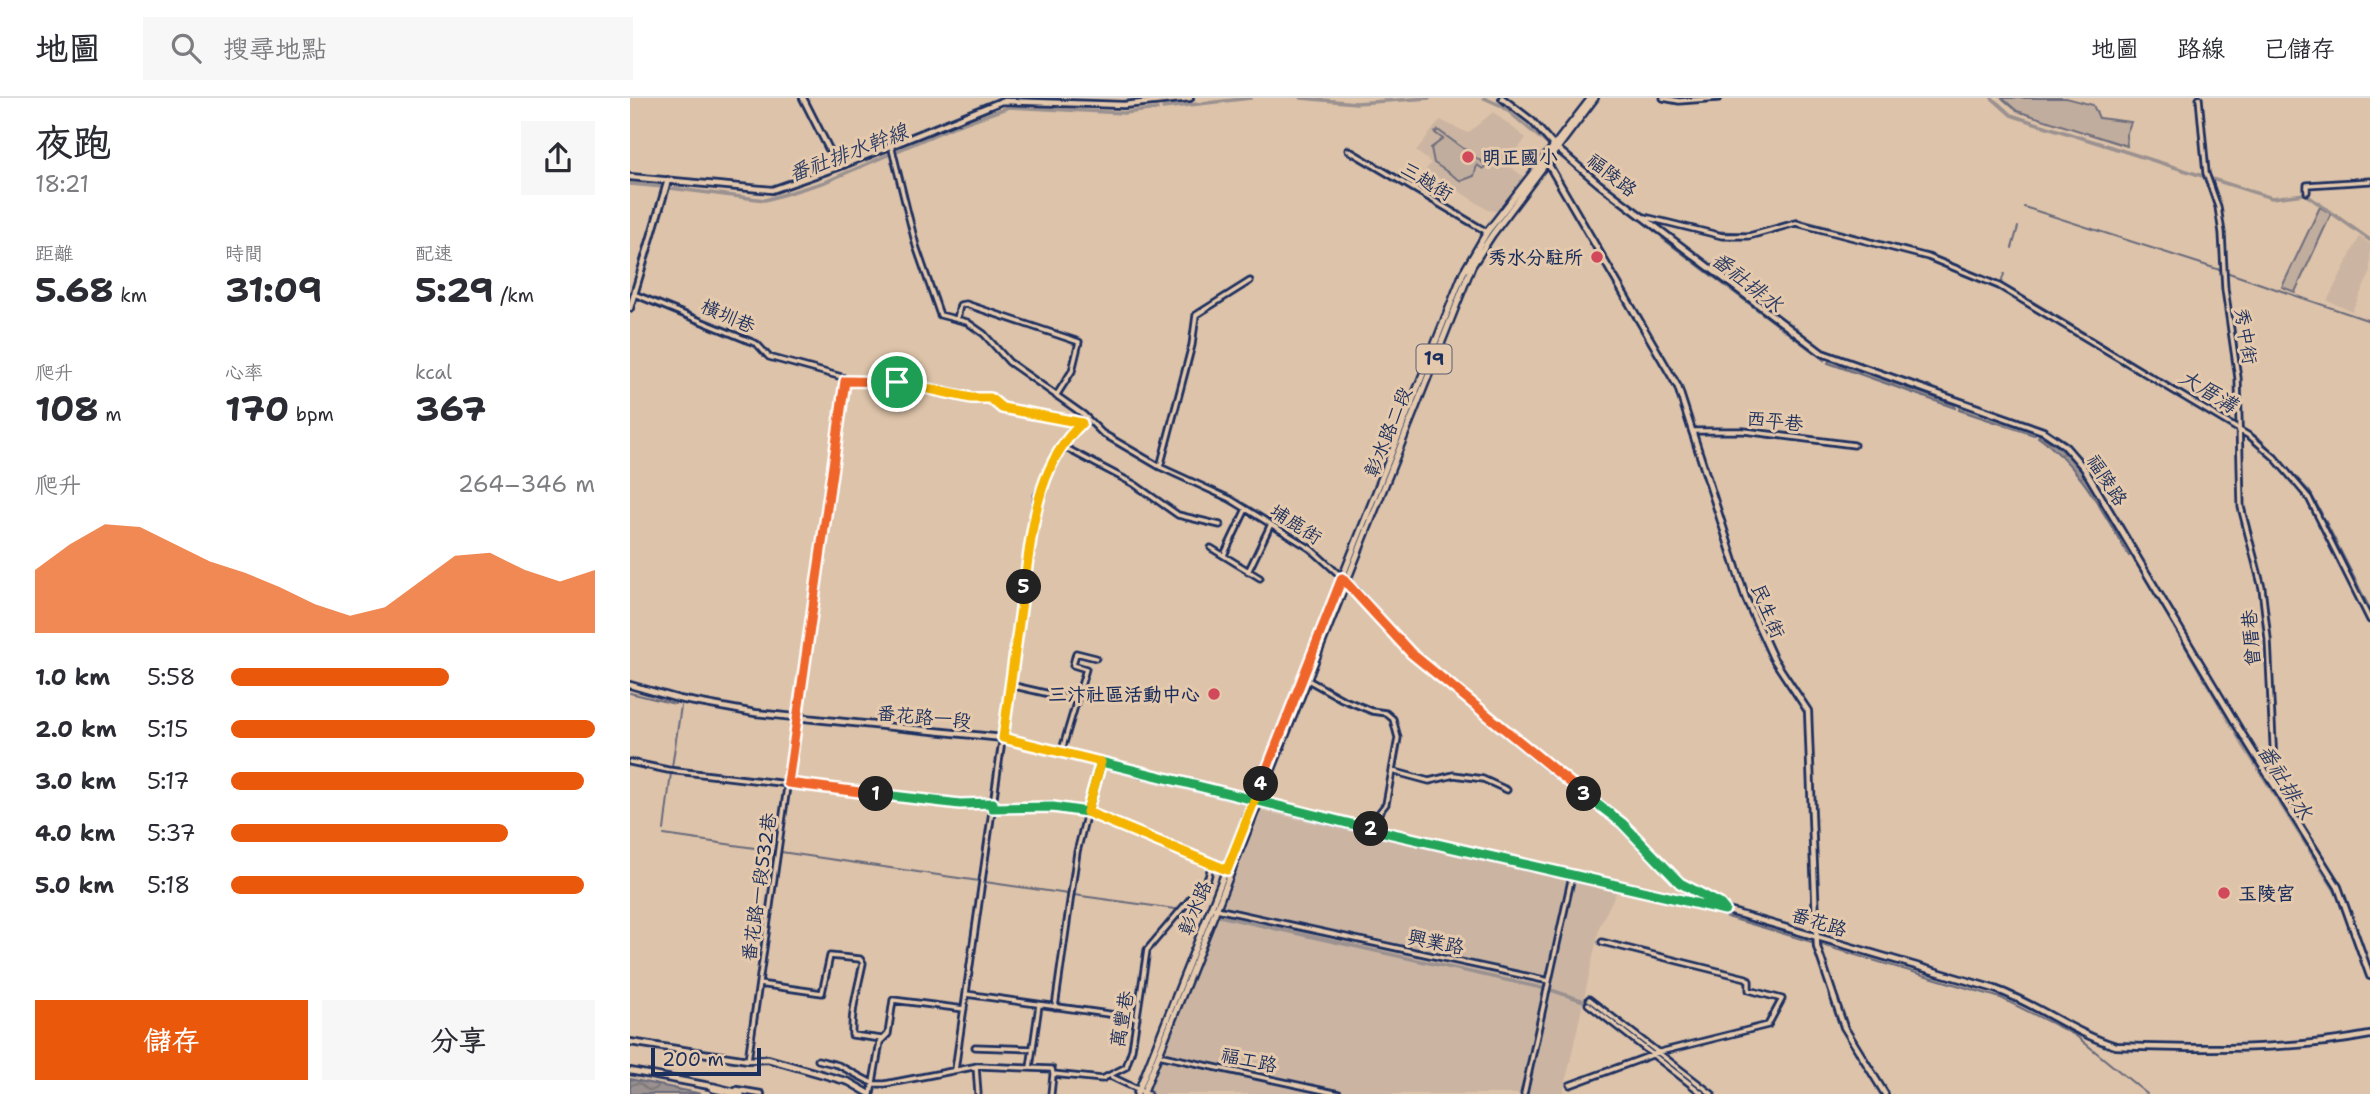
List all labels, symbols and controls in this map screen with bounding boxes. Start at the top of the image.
search box [143,17,633,80]
text: 地圖 [35,26,101,71]
icon: search [167,29,205,67]
text: 搜尋地點 [223,31,327,66]
text: 地圖 [2091,33,2139,65]
text: 路線 [2177,33,2225,65]
text: 已儲存 [2263,33,2335,65]
text: 夜跑 [35,117,111,168]
water label: 番社排水幹線 [784,117,913,189]
button: share [521,121,595,195]
place label: 明正國小 [1482,145,1558,170]
street label: 福陵路 [1582,148,1642,202]
marker: 明正國小 [1460,149,1476,165]
street label: 三越街 [1396,156,1458,206]
text: 18:21 [35,169,89,199]
text: 距離 [35,241,73,266]
text: 時間 [225,241,263,266]
text: 配速 [415,241,453,266]
place label: 秀水分駐所 [1488,245,1583,270]
water label: 番社排水 [1705,245,1790,320]
marker: 秀水分駐所 [1589,249,1605,265]
text: 5.68 [35,266,114,313]
text: 31:09 [225,266,322,313]
text: 5:29 [415,266,494,313]
text: km [114,283,147,308]
text: /km [494,283,534,308]
street label: 橫圳巷 [697,293,759,339]
street label: 秀中街 [2229,306,2263,366]
road number: 19 [1416,344,1452,374]
pin [867,352,927,412]
text: 爬升 [35,360,73,385]
text: 心率 [225,360,263,385]
text: kcal [415,360,452,385]
icon: arrive [878,363,916,401]
water label: 大厝溝 [2174,363,2244,420]
street label: 彰水路二段 [1359,383,1417,481]
text: 108 [35,385,99,432]
text: 170 [225,385,289,432]
text: 367 [415,385,486,432]
text: m [99,402,122,427]
text: bpm [289,402,334,427]
street label: 西平巷 [1745,406,1805,436]
street label: 福陵路 [2081,449,2133,511]
text: 264–346 m [458,469,595,499]
text: 爬升 [35,470,81,500]
street label: 埔鹿街 [1265,498,1327,550]
pin: 5 [1006,570,1042,604]
text: 5 [1018,574,1029,599]
street label: 民生街 [1745,580,1791,642]
street label: 曾厝巷 [2237,609,2265,667]
text: 1.0 km [35,662,110,692]
text: 5:58 [147,662,196,692]
place label: 三汴社區活動中心 [1048,682,1200,707]
marker: 三汴社區活動中心 [1206,686,1222,702]
street label: 番花路一段 [876,700,972,734]
text: 2.0 km [35,714,117,744]
text: 5:15 [147,714,188,744]
water label: 番社排水 [2251,739,2320,826]
text: 3.0 km [35,766,116,796]
text: 5:17 [147,766,189,796]
pin: 4 [1244,766,1278,802]
text: 4 [1254,771,1267,796]
pin: 1 [859,776,894,812]
pin: 3 [1566,776,1602,812]
text: 1 [871,781,880,806]
text: 3 [1577,781,1590,806]
street label: 番花路一段532巷 [736,811,782,963]
pin: 2 [1354,812,1388,846]
text: 2 [1364,816,1377,841]
text: 4.0 km [35,818,116,848]
text: 5:37 [147,818,196,848]
text: 5.0 km [35,870,114,900]
text: 5:18 [147,870,190,900]
street label: 彰水路 [1173,877,1217,939]
place label: 玉陵宮 [2238,881,2295,906]
marker: 玉陵宮 [2216,885,2232,901]
street label: 番花路 [1788,902,1850,942]
street label: 興業路 [1406,924,1466,960]
street label: 萬豐巷 [1105,989,1139,1049]
button: 儲存 [35,1000,308,1080]
button: 分享 [322,1000,595,1080]
street label: 福工路 [1219,1042,1279,1078]
scale bar [651,1045,761,1077]
text: 200 m [662,1047,724,1072]

